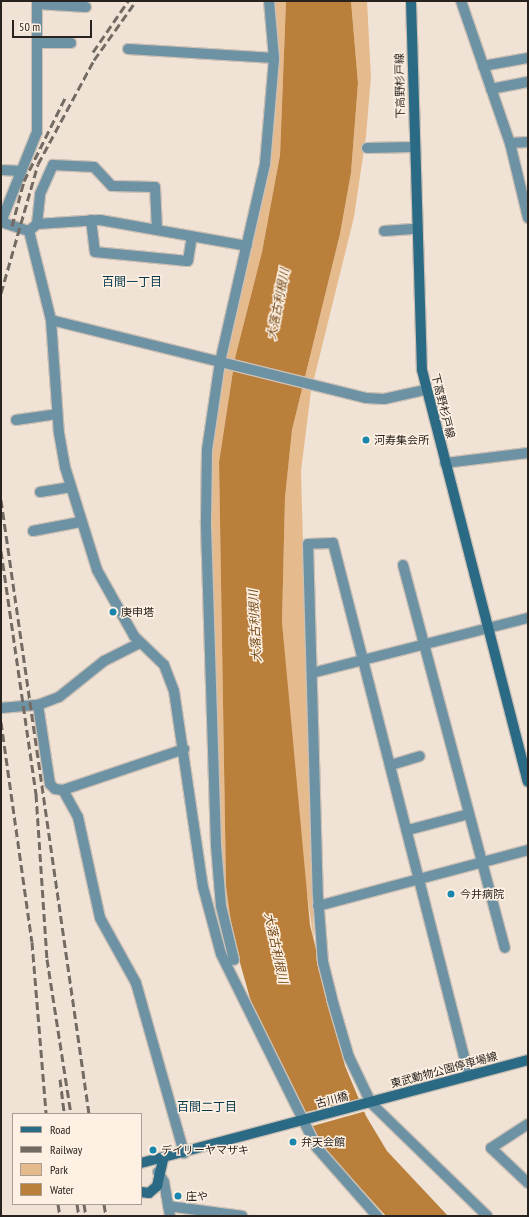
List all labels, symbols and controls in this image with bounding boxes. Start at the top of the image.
scale bar [14,12,94,38]
text: 50 m [19,19,40,34]
street label: 下高野杉戸線 [393,53,407,119]
water label: 大落古利根川 [264,267,292,341]
district label: 百間一丁目 [102,275,162,289]
street label: 下高野杉戸線 [429,372,457,440]
place label: 河寿集会所 [374,433,429,447]
marker: 河寿集会所 [361,435,371,445]
water label: 大落古利根川 [246,590,264,662]
place label: 庚申塔 [121,605,154,619]
marker: 庚申塔 [108,607,118,617]
place label: 今井病院 [460,887,504,901]
marker: 今井病院 [445,888,457,900]
water label: 大落古利根川 [261,911,291,985]
street label: 東武動物公園停車場線 [389,1049,499,1091]
street label: 古川橋 [314,1089,350,1111]
district label: 百間二丁目 [177,1100,237,1114]
legend [12,1113,142,1205]
text: Road [50,1122,70,1137]
place label: 弁天会館 [301,1135,345,1149]
marker: 弁天会館 [288,1137,298,1147]
text: Railway [50,1142,82,1157]
place label: デイリーヤマザキ [161,1143,249,1157]
marker: デイリーヤマザキ [148,1145,158,1155]
text: Park [50,1162,68,1177]
text: Water [50,1182,74,1197]
place label: 庄や [186,1189,208,1203]
marker: 庄や [173,1191,183,1201]

